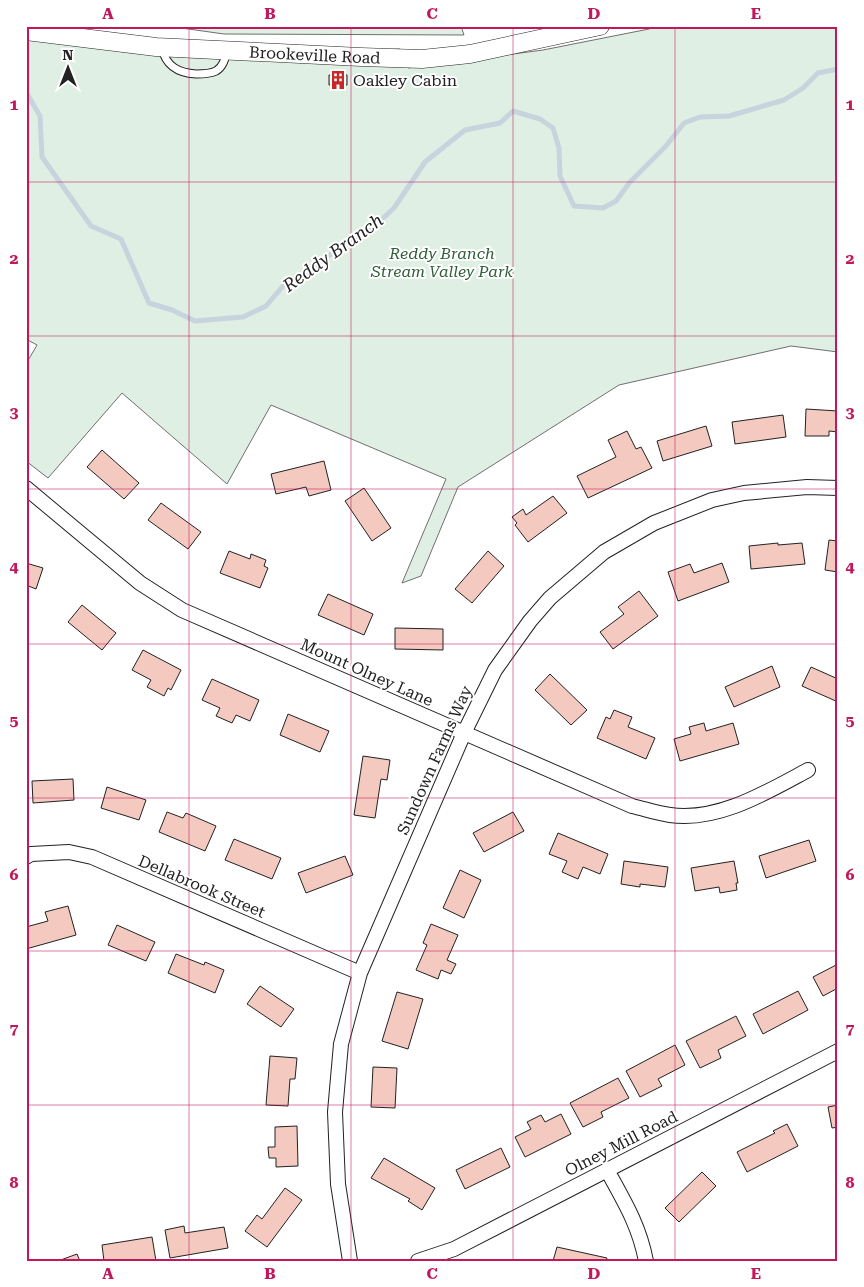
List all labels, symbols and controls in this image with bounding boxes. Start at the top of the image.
text: A [102,4,114,23]
text: B [264,4,276,23]
text: C [426,4,438,23]
text: D [588,4,601,23]
text: E [751,4,761,23]
north arrow [42,42,92,92]
street label: Brookeville Road [249,43,381,68]
text: N [63,47,74,63]
building icon: Oakley Cabin [327,69,349,91]
place label: Oakley Cabin [353,71,457,90]
text: 1 [10,95,19,114]
text: 1 [846,95,855,114]
water label: Reddy Branch [278,209,387,297]
park label: Reddy Branch Stream Valley Park [370,244,513,281]
text: 2 [10,249,19,268]
text: 2 [846,249,855,268]
text: 3 [10,403,19,422]
text: 3 [846,403,855,422]
text: 4 [10,557,19,576]
text: 4 [846,557,855,576]
street label: Mount Olney Lane [298,635,436,710]
street label: Sundown Farms Way [393,682,476,838]
text: 5 [10,711,19,730]
text: 5 [846,711,855,730]
street label: Dellabrook Street [135,851,268,922]
text: 6 [10,865,19,884]
text: 6 [846,865,855,884]
text: 7 [10,1019,19,1038]
text: 7 [846,1019,855,1038]
street label: Olney Mill Road [562,1107,681,1180]
text: 8 [10,1173,19,1192]
text: 8 [846,1173,855,1192]
text: A [102,1264,114,1283]
text: B [264,1264,276,1283]
text: C [426,1264,438,1283]
text: D [588,1264,601,1283]
text: E [751,1264,761,1283]

